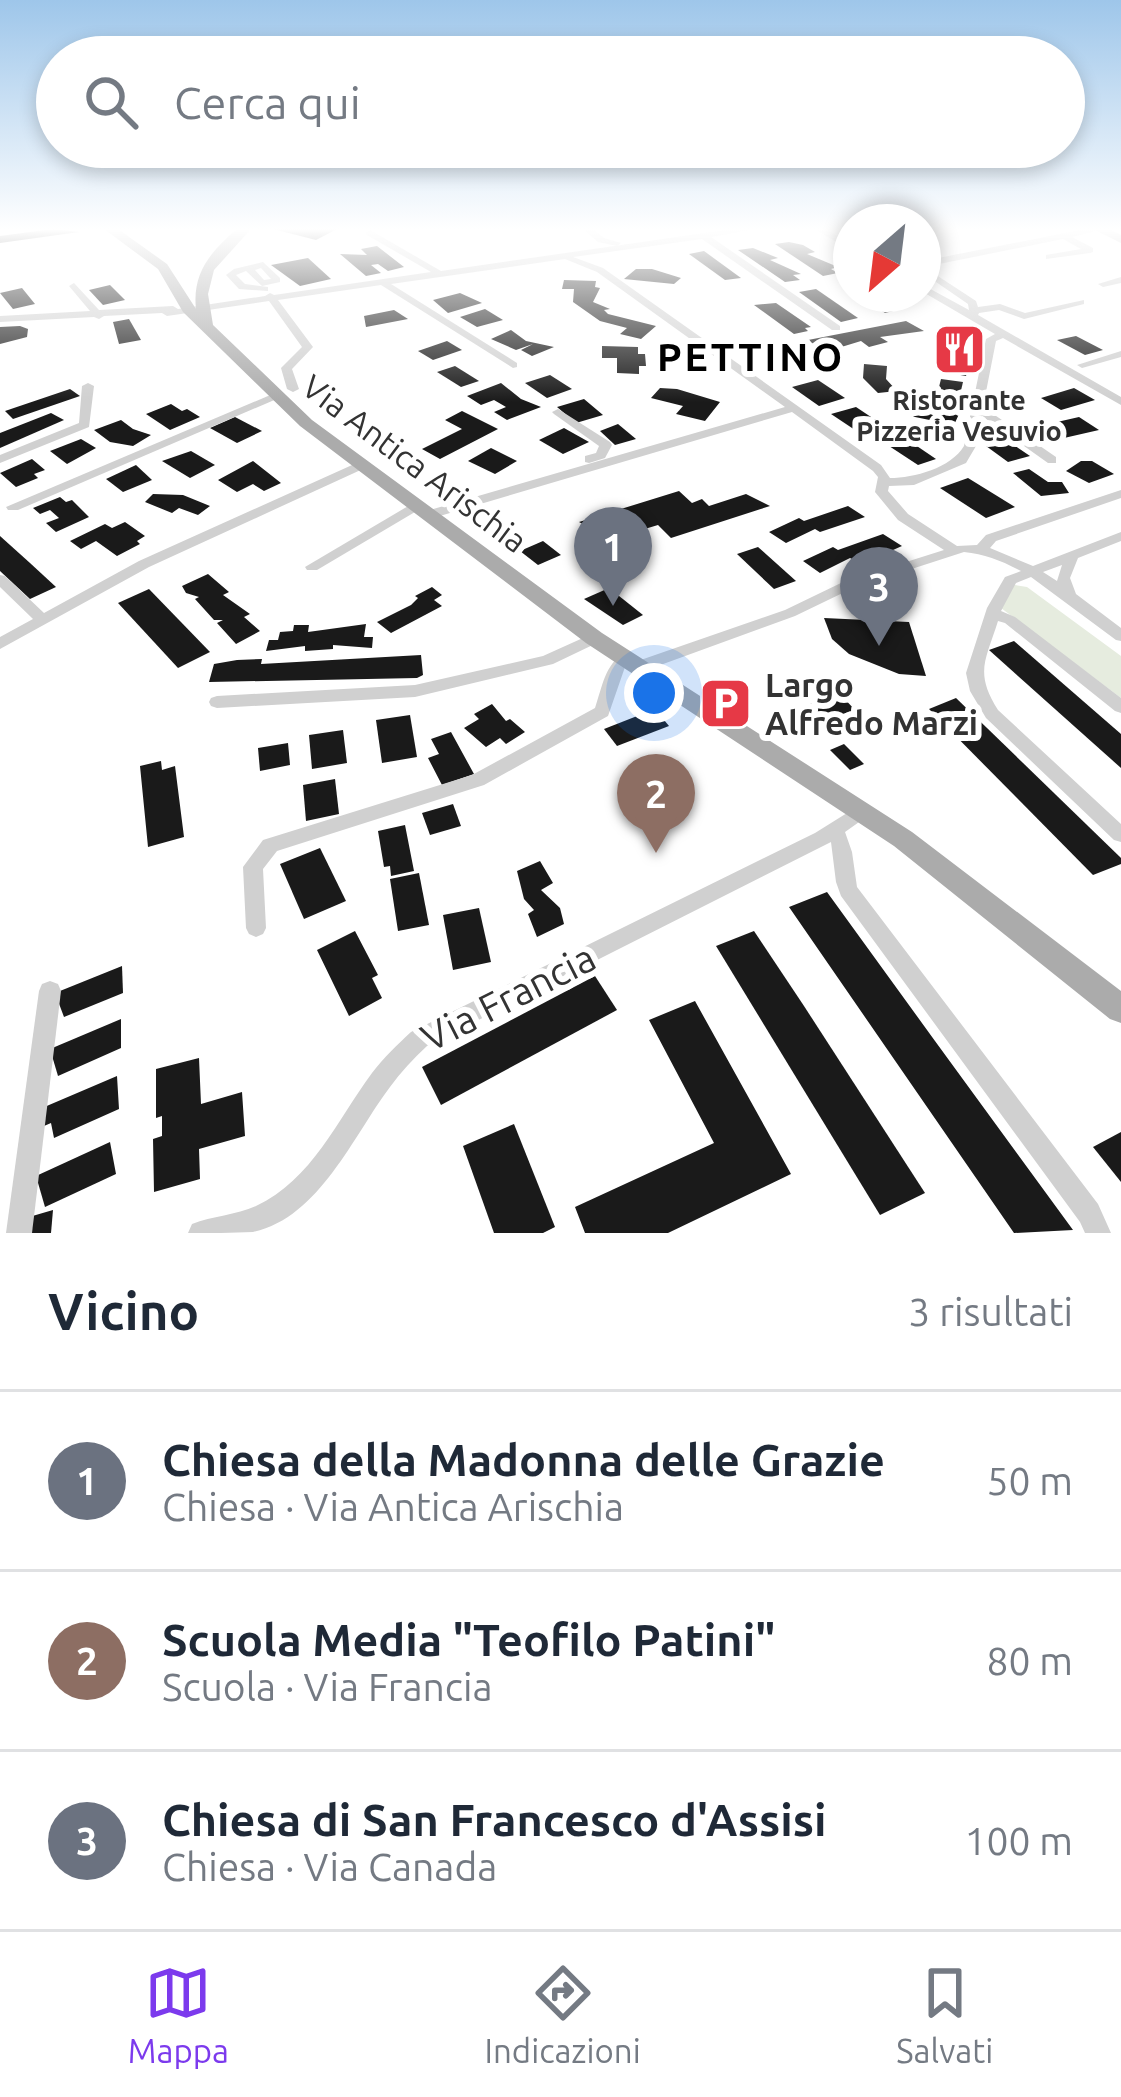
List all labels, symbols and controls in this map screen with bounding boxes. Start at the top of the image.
search box [36,36,1085,168]
icon: search [78,69,144,135]
text: Cerca qui [174,77,361,128]
north arrow [833,204,941,312]
restaurant icon: Ristorante Pizzeria Vesuvio [931,322,987,378]
district label: PETTINO [657,335,845,378]
street label: Via Antica Arischia [296,367,534,559]
place label: Ristorante Pizzeria Vesuvio [856,385,1062,446]
pin: 1 [574,507,652,606]
pin: 3 [840,547,918,646]
your location [624,663,684,723]
place label: Largo Alfredo Marzi [765,666,978,741]
parking icon: Largo Alfredo Marzi [698,675,754,731]
pin: 2 [617,754,695,853]
street label: Via Francia [414,935,602,1059]
text: Vicino [48,1282,199,1340]
text: 3 risultati [908,1290,1073,1333]
text: Chiesa della Madonna delle Grazie [162,1434,885,1485]
text: 1 [76,1459,98,1502]
text: 50 m [986,1459,1073,1502]
text: Chiesa · Via Antica Arischia [162,1485,624,1528]
text: Scuola Media "Teofilo Patini" [162,1614,775,1665]
text: 2 [76,1639,98,1682]
text: 80 m [986,1639,1073,1682]
text: Scuola · Via Francia [162,1665,493,1708]
text: Chiesa di San Francesco d'Assisi [162,1794,827,1845]
text: 3 [76,1819,98,1862]
text: 100 m [964,1819,1073,1862]
text: Chiesa · Via Canada [162,1845,497,1888]
tab: Mappa [128,1960,229,2069]
tab: Indicazioni [485,1960,641,2069]
tab: Salvati [896,1960,993,2069]

